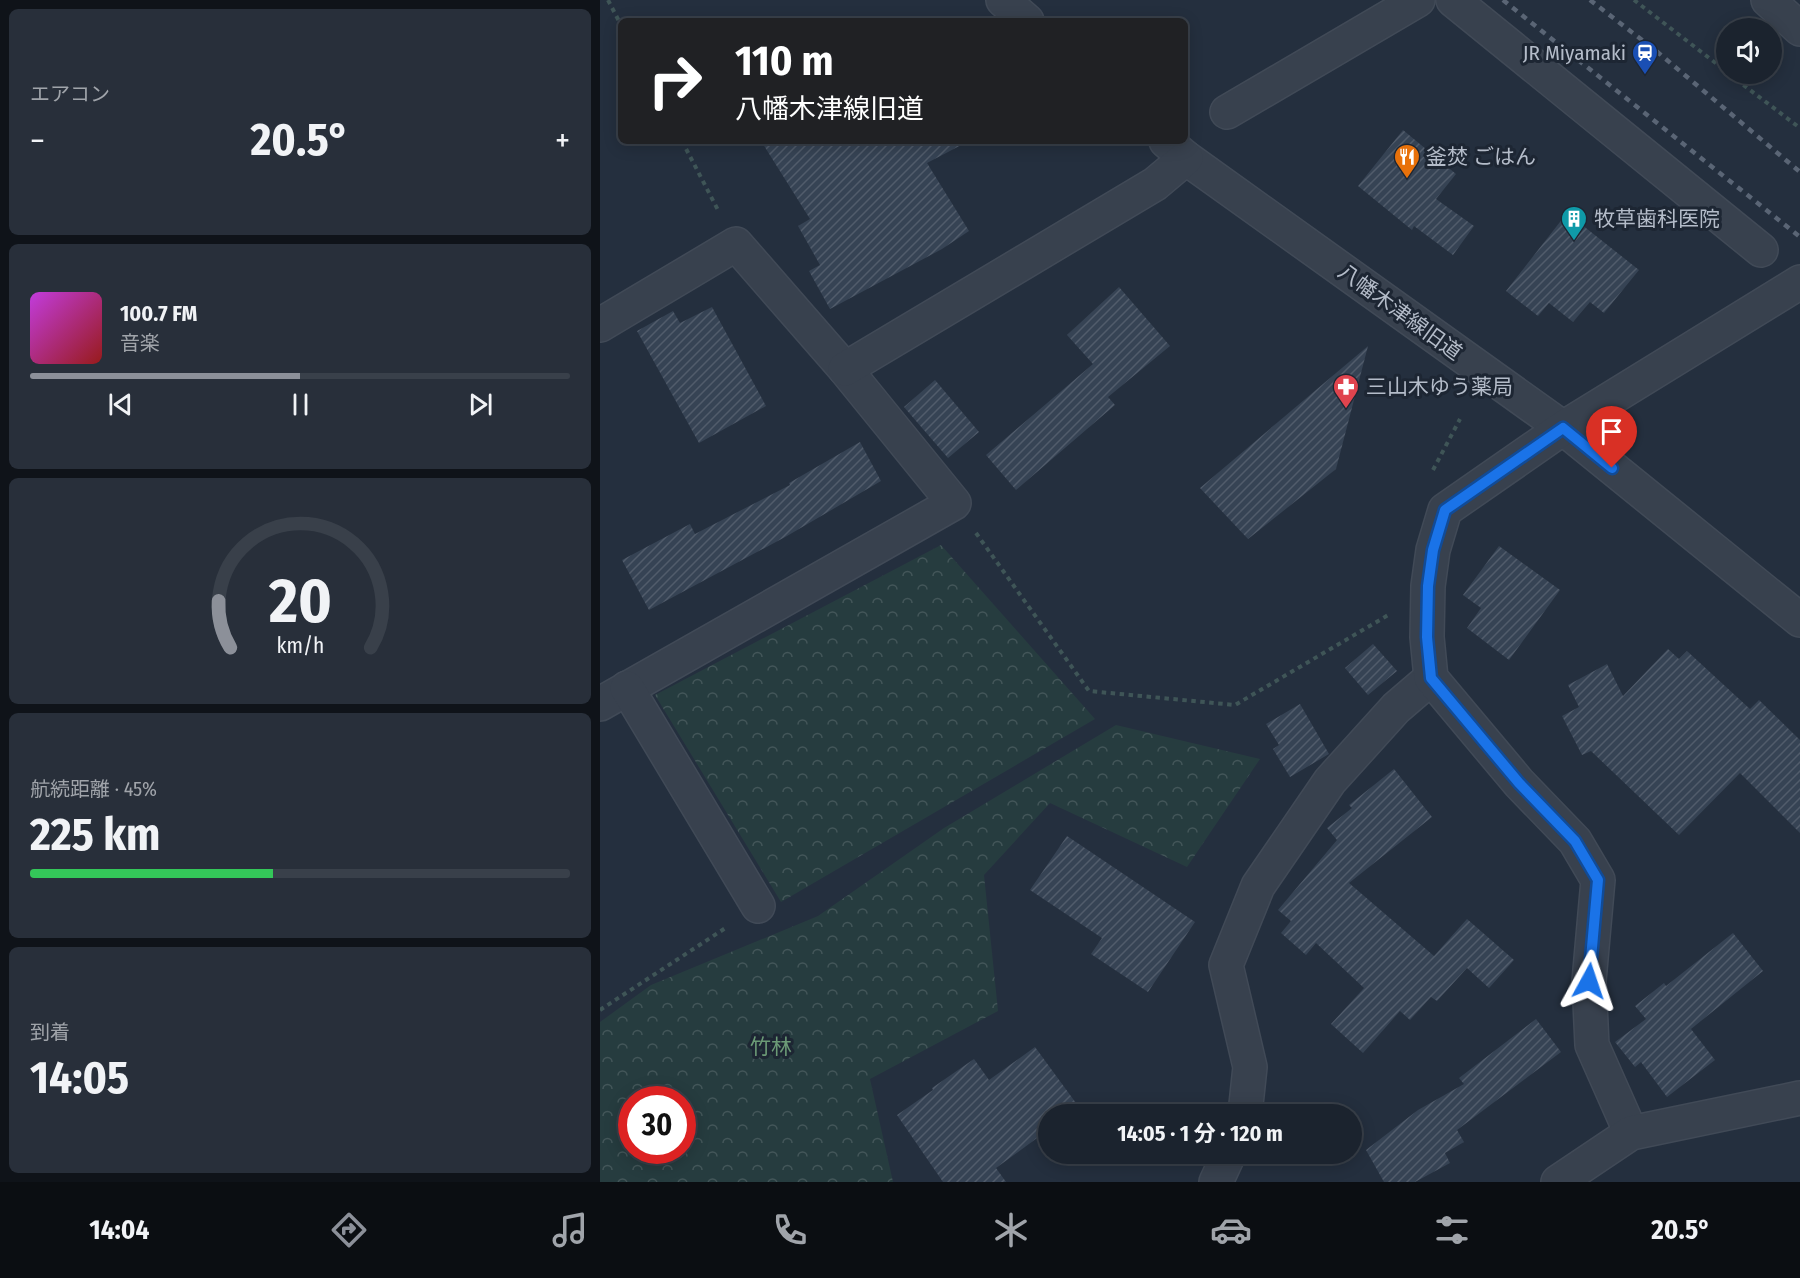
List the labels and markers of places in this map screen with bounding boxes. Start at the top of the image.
station icon: JR Miyamaki [1630,38,1660,76]
place label: JR Miyamaki [1523,40,1626,66]
restaurant icon: 釜焚 ごはん [1392,142,1422,180]
place label: 釜焚 ごはん [1426,144,1536,170]
building icon: 牧草歯科医院 [1559,204,1589,242]
place label: 牧草歯科医院 [1594,206,1720,232]
pharmacy icon: 三山木ゆう薬局 [1331,372,1361,410]
place label: 三山木ゆう薬局 [1366,374,1513,400]
pin [1586,406,1637,468]

